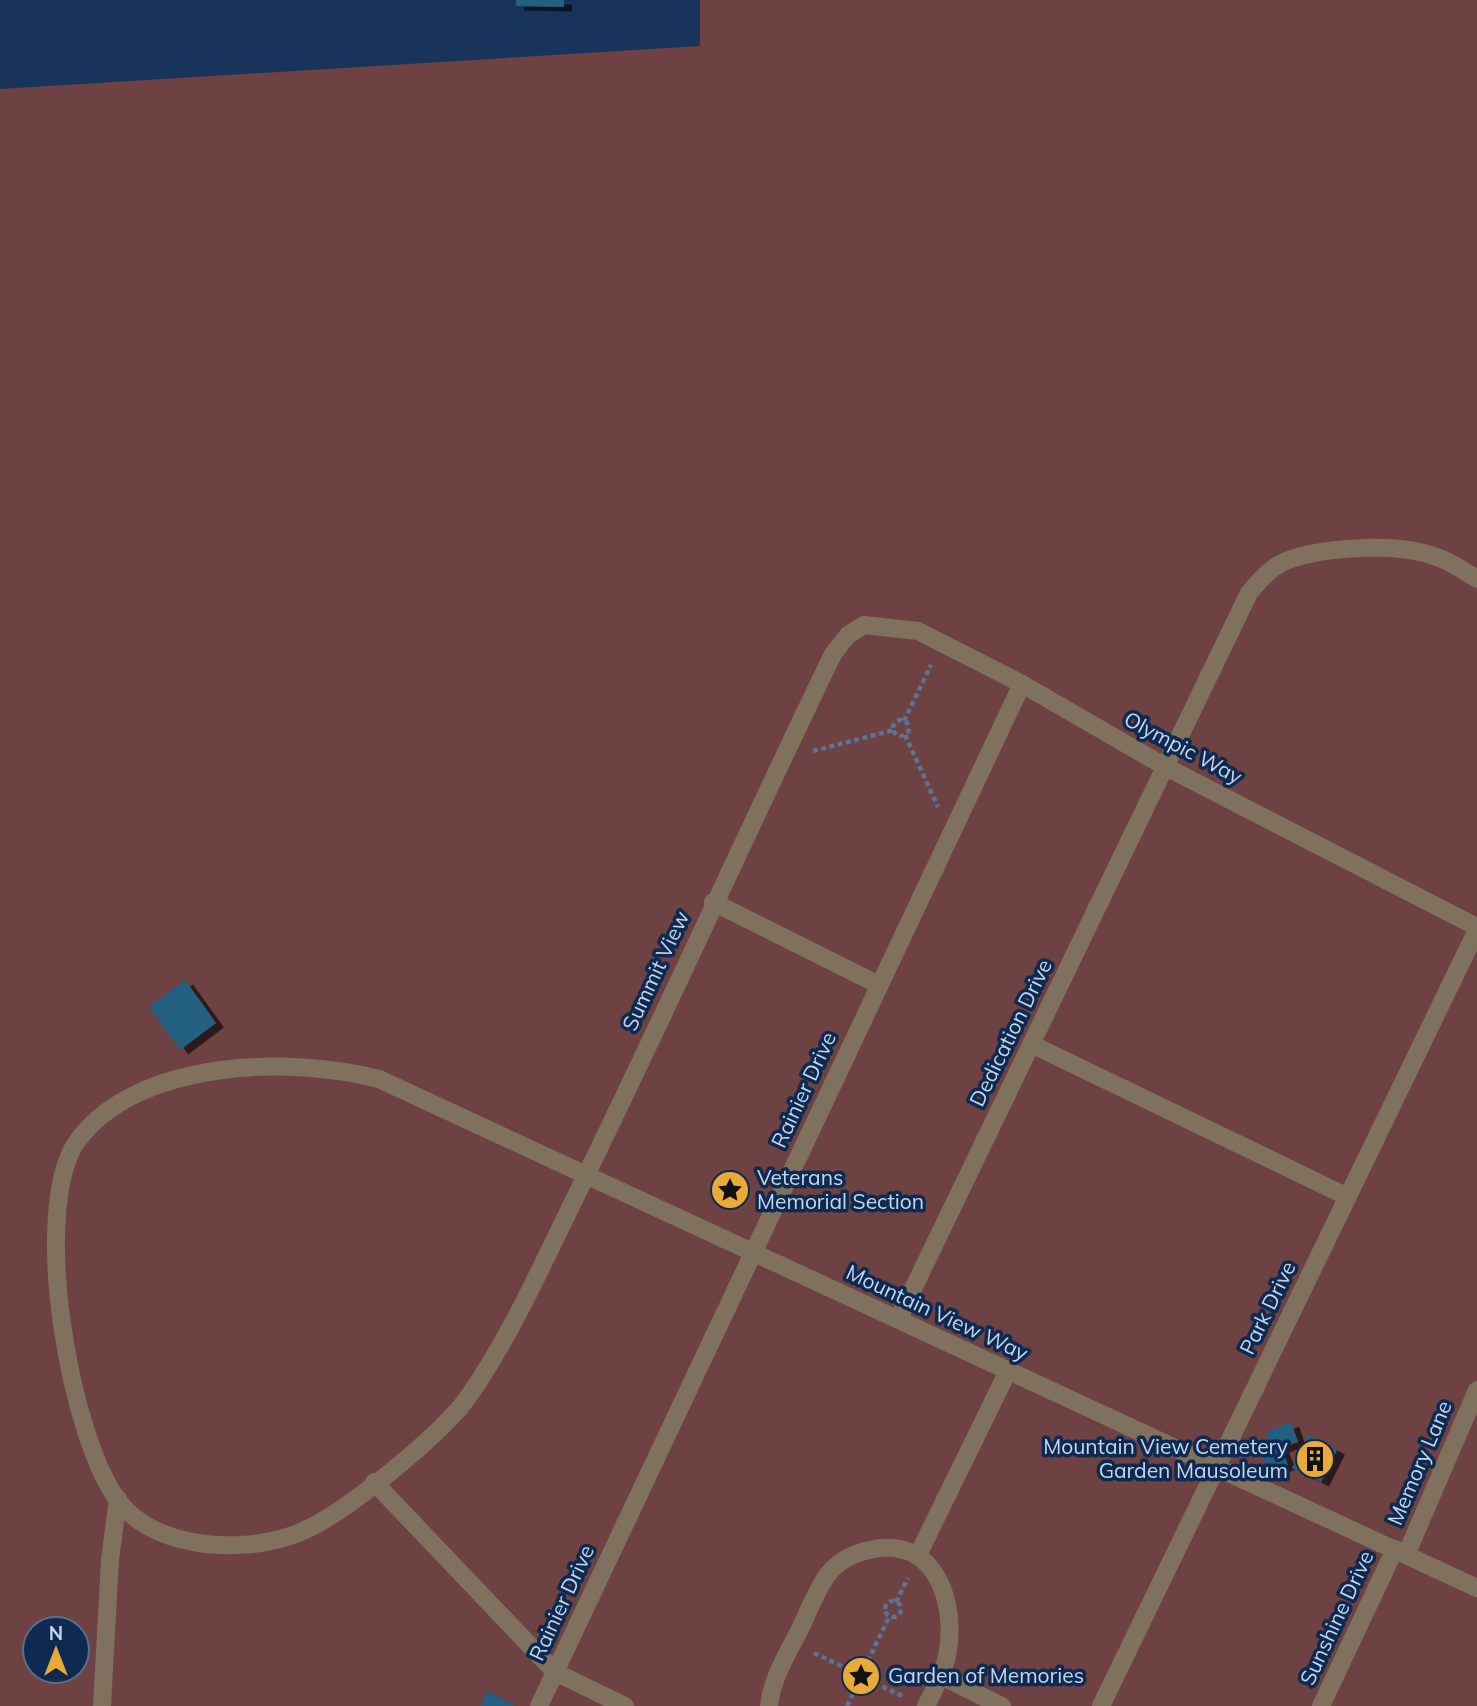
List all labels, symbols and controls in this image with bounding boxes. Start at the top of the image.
street label: Olympic Way [1120,705,1247,789]
street label: Summit View [616,907,694,1035]
street label: Dedication Drive [963,955,1057,1110]
street label: Rainier Drive [765,1028,841,1152]
place label: Veterans Memorial Section [757,1164,924,1214]
place icon: Veterans Memorial Section [709,1169,751,1211]
street label: Park Drive [1233,1257,1301,1358]
street label: Mountain View Way [842,1259,1032,1366]
street label: Memory Lane [1381,1397,1457,1529]
place label: Mountain View Cemetery Garden Mausoleum [1043,1433,1288,1483]
building icon: Mountain View Cemetery Garden Mausoleum [1294,1438,1336,1480]
street label: Rainier Drive [523,1541,599,1665]
street label: Sunshine Drive [1294,1546,1379,1689]
north arrow [21,1615,91,1685]
text: N [49,1621,63,1645]
place icon: Garden of Memories [840,1655,882,1697]
place label: Garden of Memories [888,1662,1084,1688]

